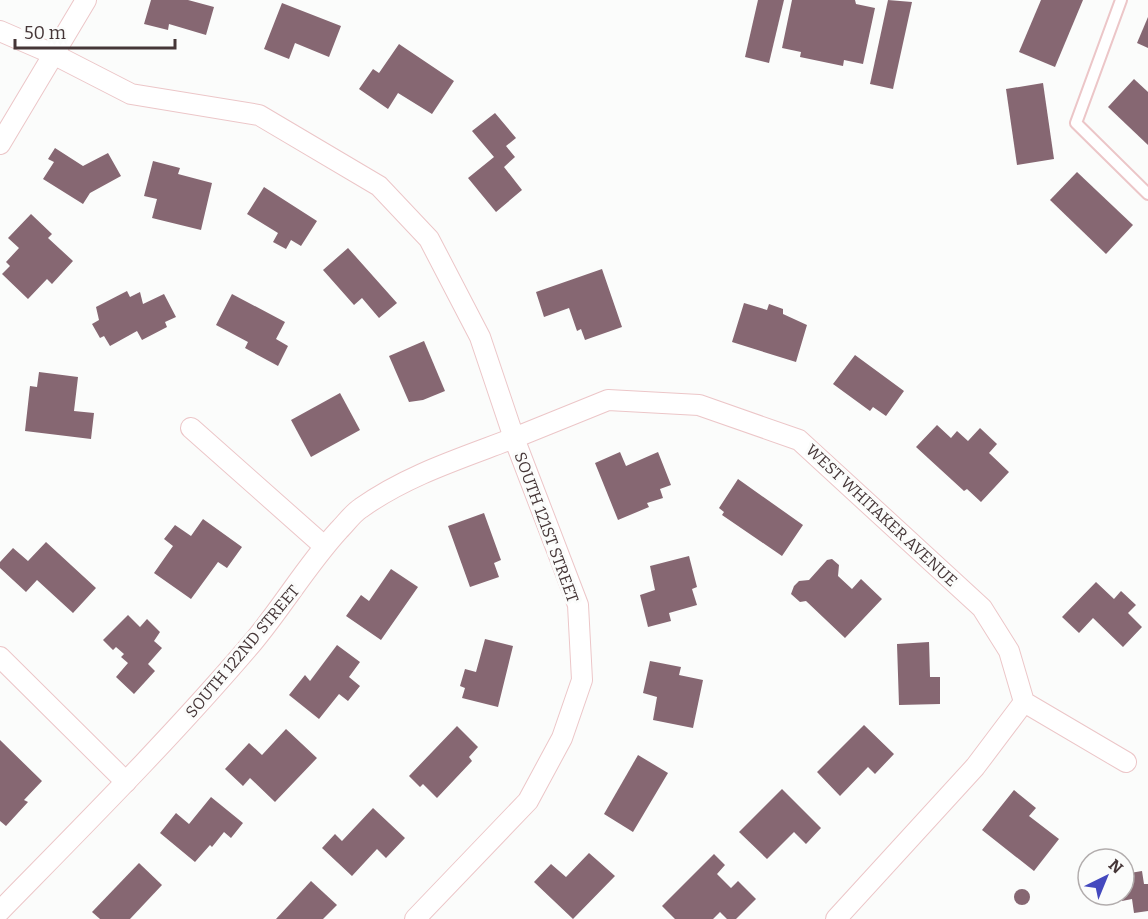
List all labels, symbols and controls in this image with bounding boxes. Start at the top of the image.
scale bar [15,12,176,50]
text: 50 m [24,22,66,44]
street label: WEST WHITAKER AVENUE [802,440,961,590]
street label: SOUTH 121ST STREET [510,449,583,605]
street label: SOUTH 122ND STREET [181,581,303,721]
north arrow [1076,847,1136,907]
text: N [1105,855,1127,878]

